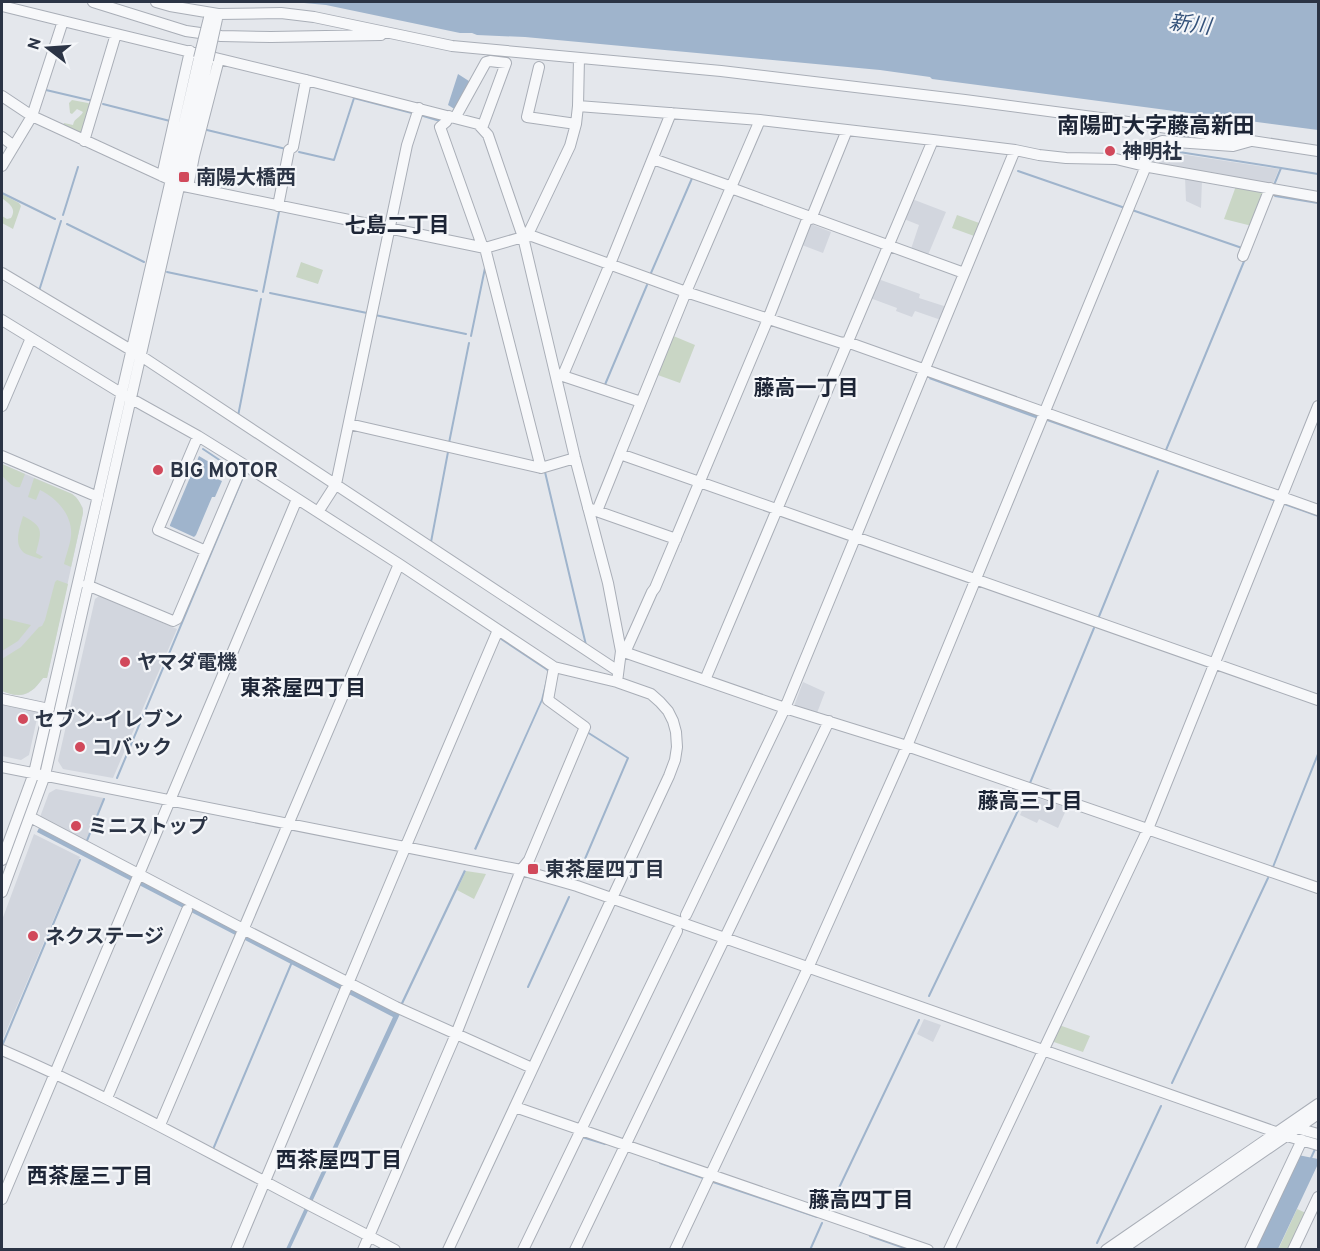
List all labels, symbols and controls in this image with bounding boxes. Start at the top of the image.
water label: 新川 [1167,10,1214,42]
north arrow [18,18,78,78]
text: N [24,36,47,53]
district label: 南陽町大字藤高新田 [1057,114,1255,141]
place label: 神明社 [1122,140,1182,166]
marker: 神明社 [1103,144,1117,158]
place label: 南陽大橋西 [196,166,296,192]
marker: 南陽大橋西 [177,170,191,184]
district label: 七島二丁目 [345,213,450,240]
district label: 藤高一丁目 [754,376,859,403]
place label: BIG MOTOR [170,459,278,485]
marker: BIG MOTOR [151,463,165,477]
place label: ヤマダ電機 [137,651,237,677]
marker: ヤマダ電機 [118,655,132,669]
district label: 東茶屋四丁目 [240,676,366,703]
place label: セブン-イレブン [35,708,183,734]
marker: セブン-イレブン [16,712,30,726]
place label: コバック [92,736,172,762]
marker: コバック [73,740,87,754]
district label: 藤高三丁目 [978,789,1083,816]
place label: ミニストップ [88,815,208,841]
marker: ミニストップ [69,819,83,833]
place label: 東茶屋四丁目 [545,858,665,884]
marker: 東茶屋四丁目 [526,862,540,876]
place label: ネクステージ [45,925,164,951]
marker: ネクステージ [26,929,40,943]
district label: 西茶屋四丁目 [276,1148,402,1175]
district label: 西茶屋三丁目 [27,1164,153,1191]
district label: 藤高四丁目 [809,1188,914,1215]

